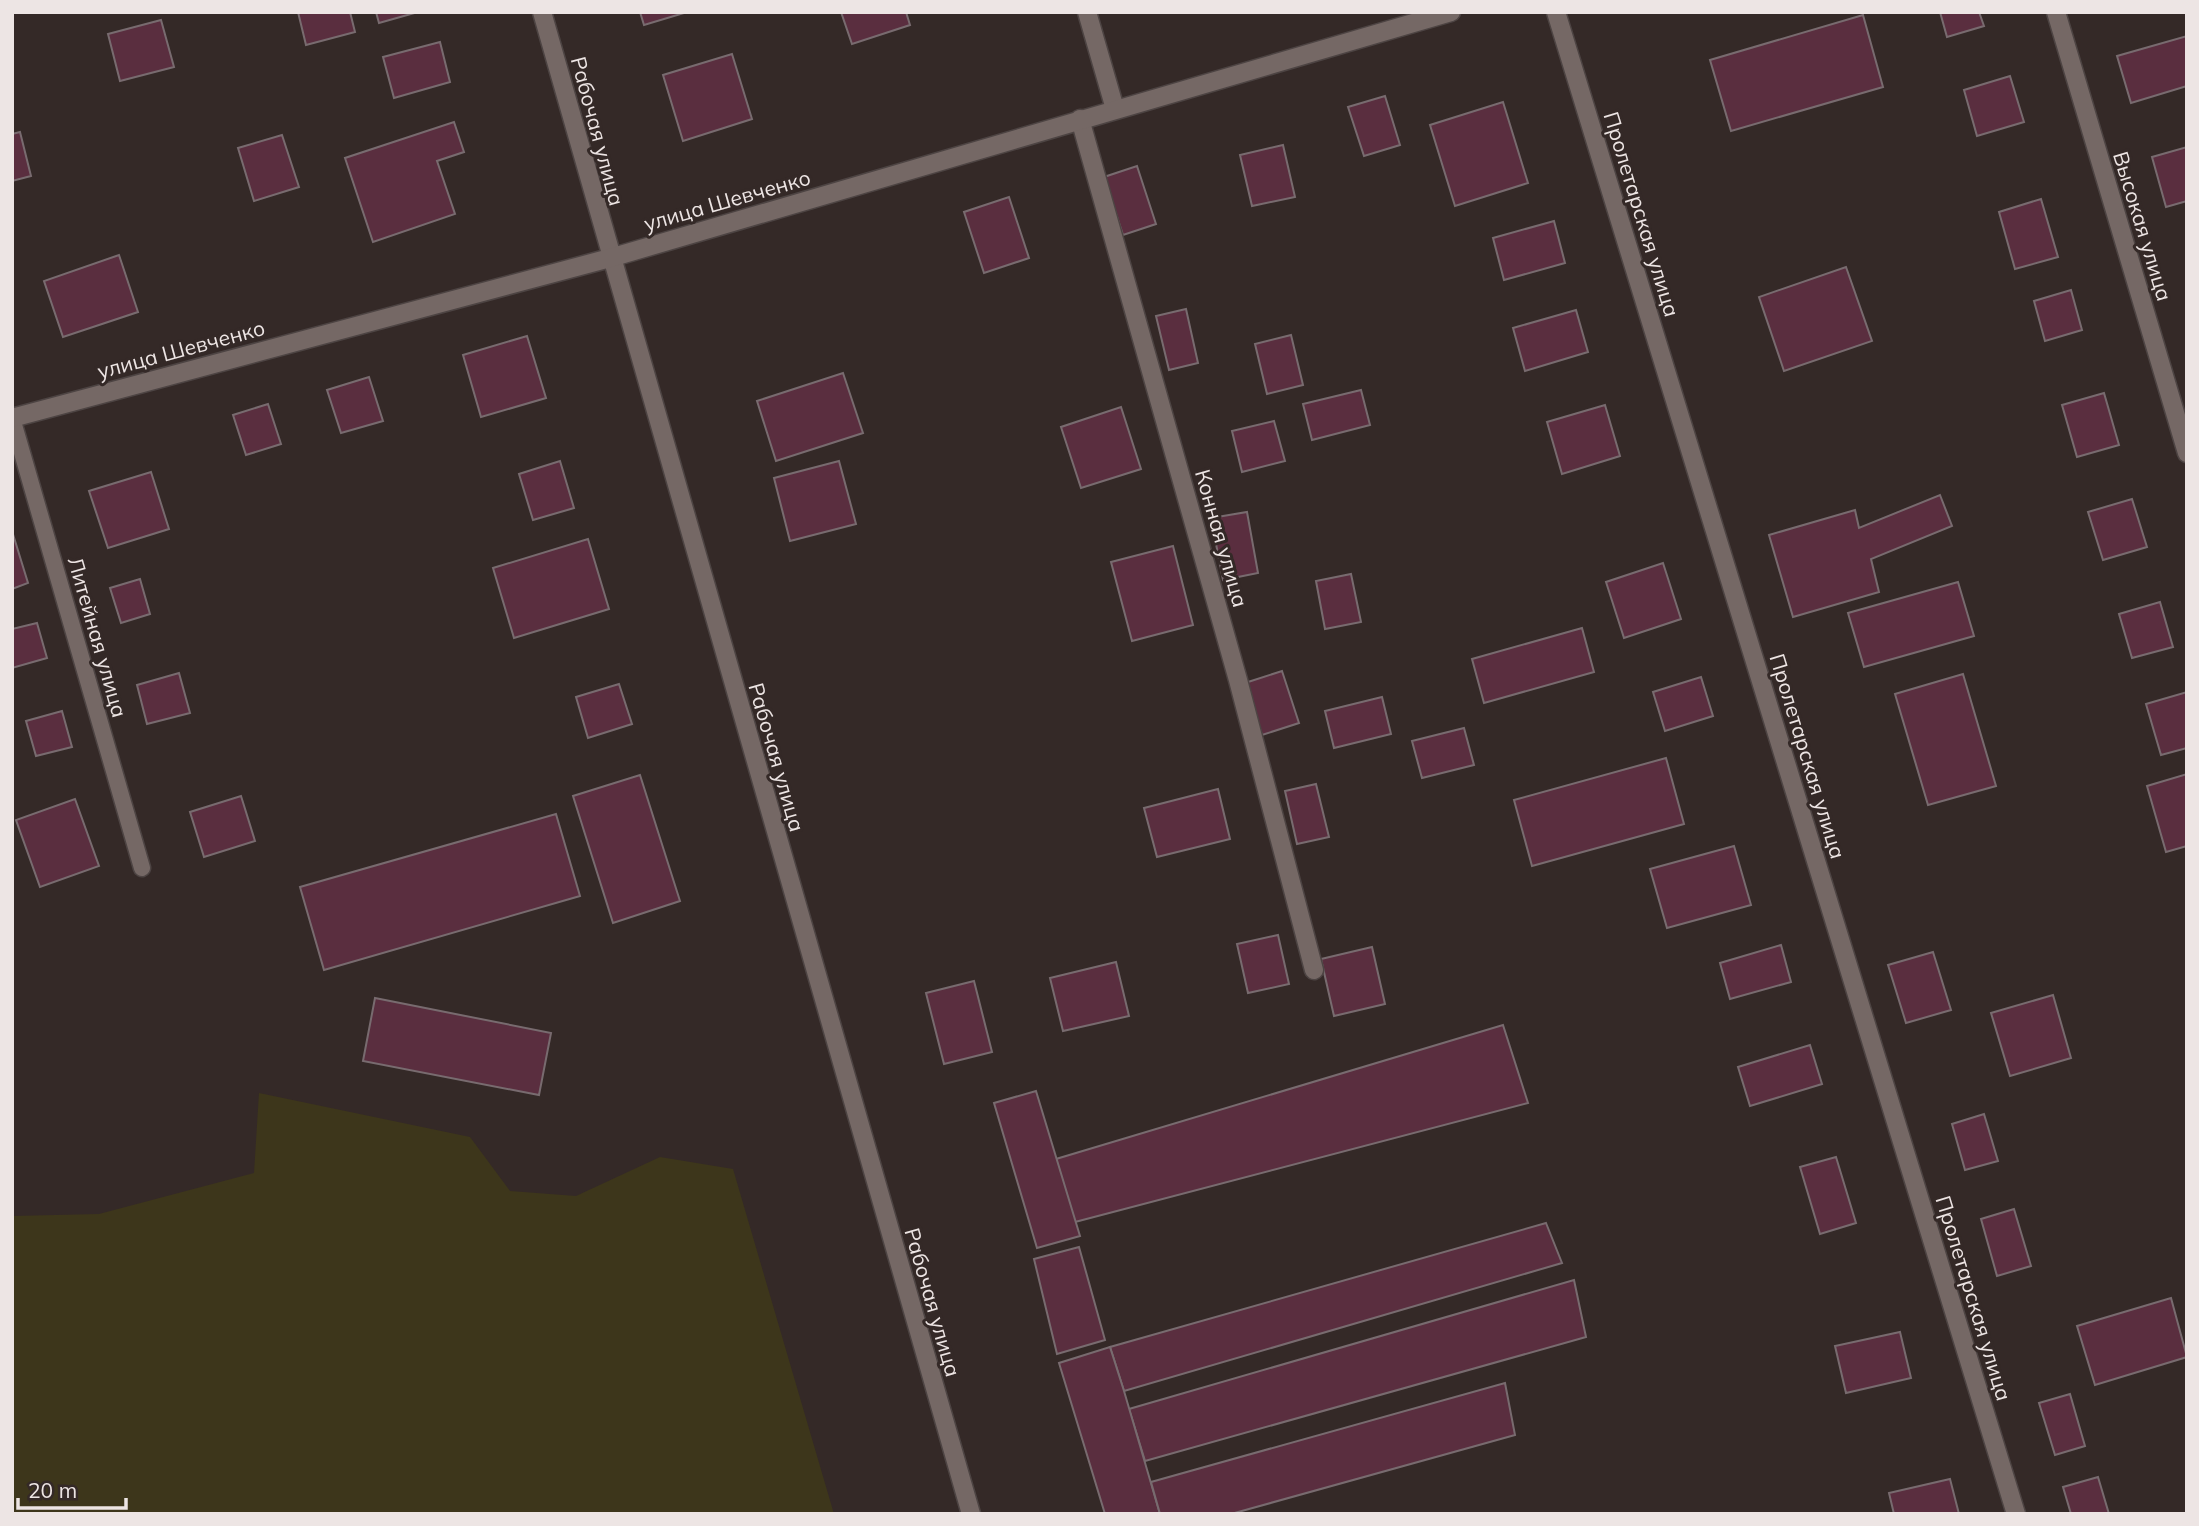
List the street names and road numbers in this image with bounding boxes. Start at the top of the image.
street label: Рабочая улица [566,53,630,209]
street label: Пролетарская улица [1598,108,1686,320]
street label: Высокая улица [2108,148,2178,304]
street label: улица Шевченко [641,164,813,236]
street label: улица Шевченко [94,314,268,384]
street label: Конная улица [1190,466,1254,610]
street label: Литейная улица [63,554,133,720]
street label: Пролетарская улица [1764,650,1852,862]
street label: Рабочая улица [743,680,811,834]
street label: Пролетарская улица [1930,1192,2018,1404]
street label: Рабочая улица [899,1225,967,1379]

